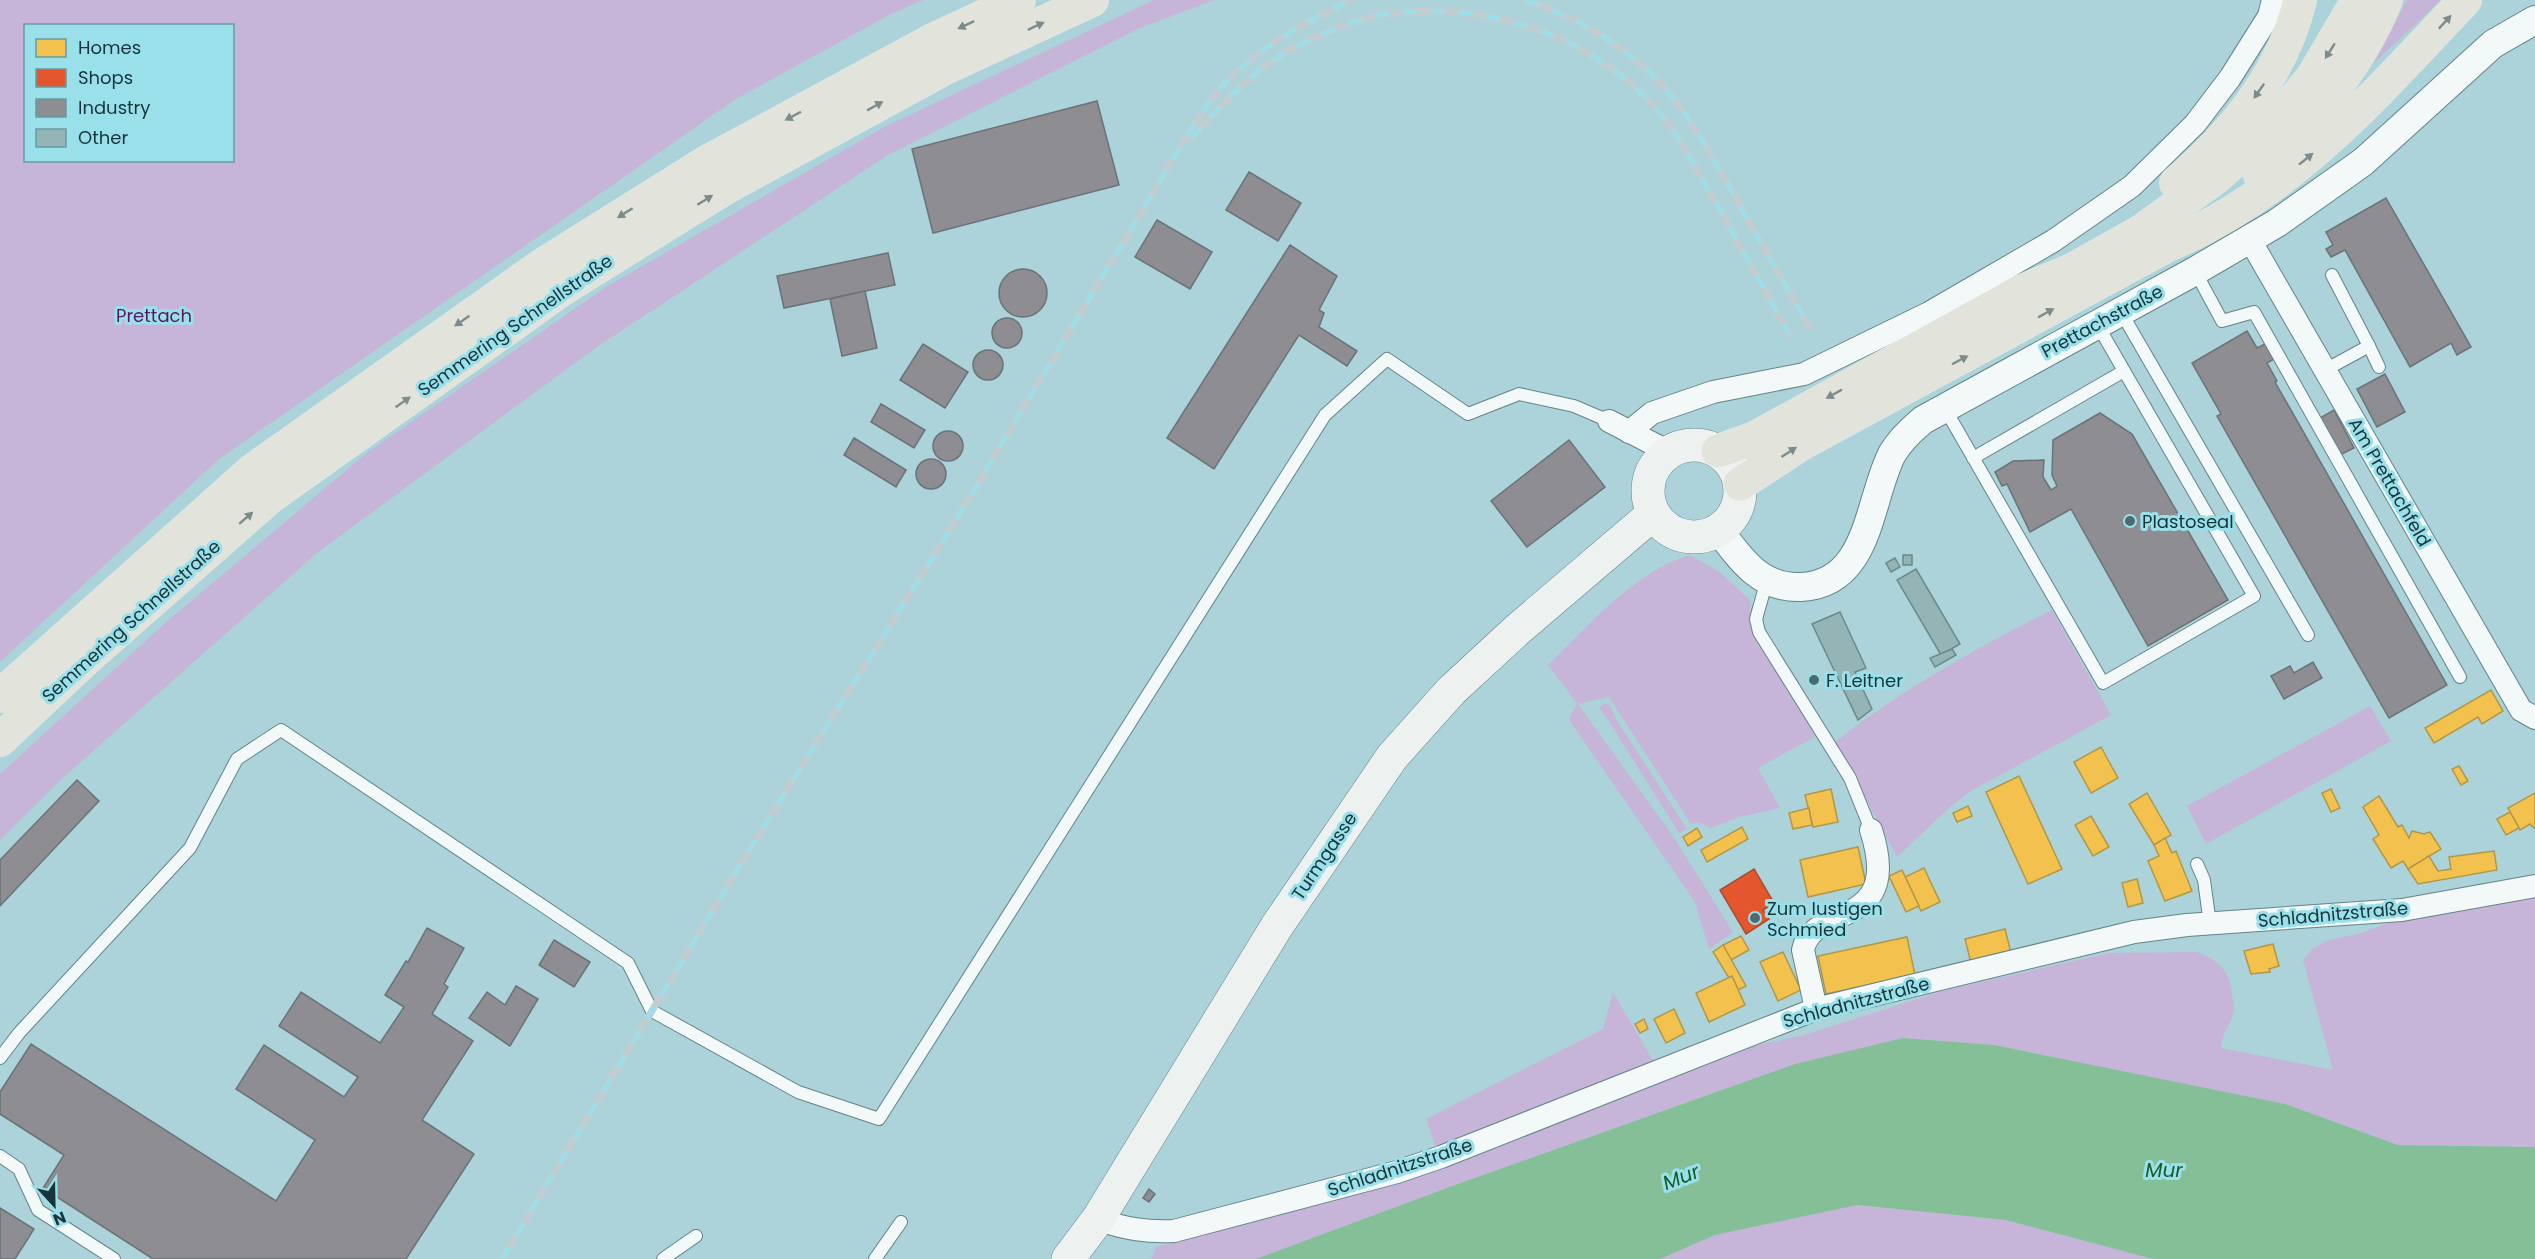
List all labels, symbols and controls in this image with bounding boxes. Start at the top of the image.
one-way arrow [2437,15,2451,29]
one-way arrow [957,20,974,29]
one-way arrow [1027,21,1044,30]
legend [24,24,234,162]
text: Homes [78,35,141,60]
one-way arrow [2324,43,2335,59]
text: Shops [78,65,133,90]
one-way arrow [2253,82,2265,98]
text: Industry [78,95,150,120]
one-way arrow [867,101,884,111]
one-way arrow [784,111,801,121]
text: Other [78,125,128,150]
one-way arrow [2298,153,2313,166]
one-way arrow [697,195,713,206]
one-way arrow [617,208,633,219]
street label: Semmering Schnellstraße [413,248,617,402]
street label: Prettachstraße [2037,278,2167,364]
park label: Prettach [116,303,192,328]
one-way arrow [2038,308,2055,318]
one-way arrow [455,315,471,327]
one-way arrow [1952,355,1969,365]
one-way arrow [1825,389,1842,399]
one-way arrow [395,396,411,408]
street label: Am Prettachfeld [2343,413,2437,551]
one-way arrow [1781,447,1797,458]
place label: Plastoseal [2142,509,2234,534]
one-way arrow [238,512,253,525]
marker: Plastoseal [2123,514,2137,528]
street label: Semmering Schnellstraße [36,534,226,708]
place label: F. Leitner [1826,668,1903,693]
marker: F. Leitner [1807,673,1821,687]
street label: Turmgasse [1285,807,1363,905]
street label: Schladnitzstraße [2257,895,2409,933]
place label: Zum lustigen Schmied [1767,896,1883,942]
marker: Zum lustigen Schmied [1748,911,1762,925]
street label: Schladnitzstraße [1780,970,1932,1034]
street label: Schladnitzstraße [1324,1132,1476,1202]
water label: Mur [2145,1156,2183,1184]
water label: Mur [1658,1157,1704,1197]
north arrow [24,1175,84,1235]
text: N [50,1206,69,1231]

